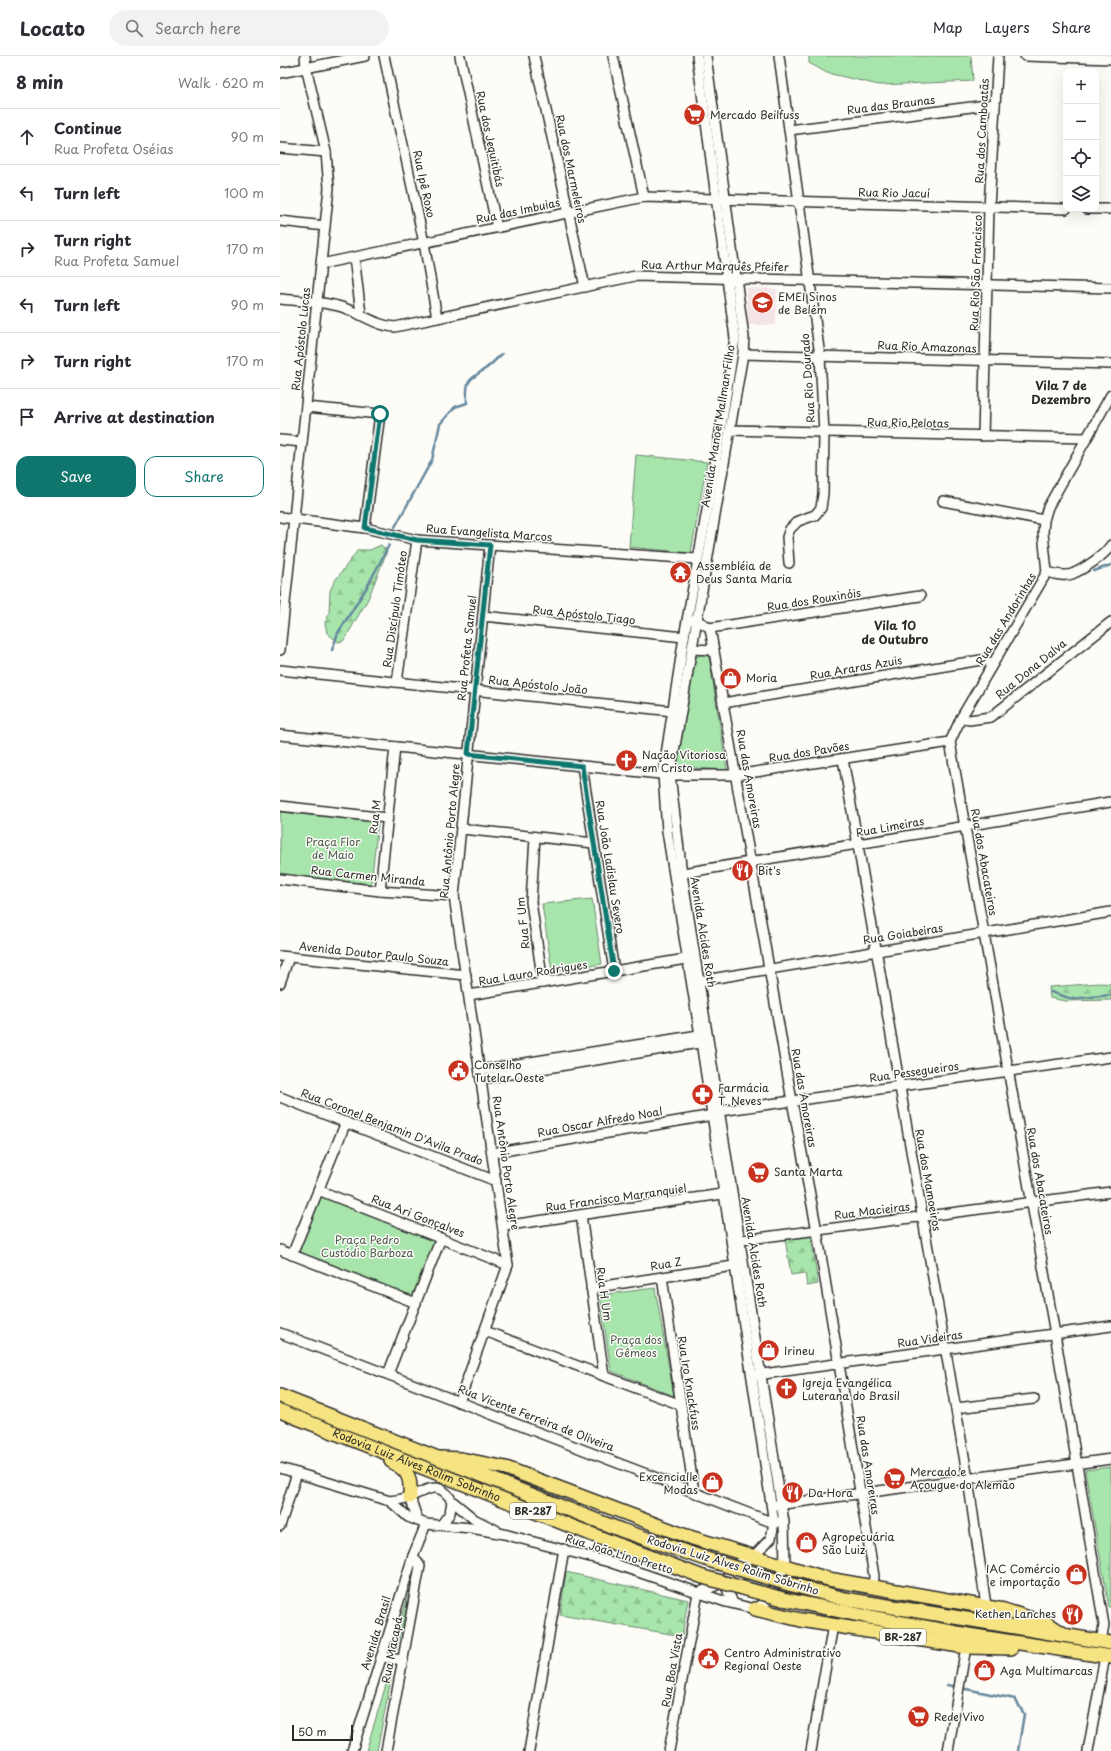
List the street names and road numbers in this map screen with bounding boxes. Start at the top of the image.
street label: Rua dos Camboatãs [970,78,993,184]
street label: Rua dos Jequitibás [472,89,509,188]
street label: Rua das Braunas [846,91,936,118]
street label: Rua dos Marmeleiros [552,113,591,225]
street label: Rua Ipê Roxo [409,149,440,219]
street label: Rua Rio Jacuí [858,183,930,202]
street label: Rua das Imbuias [474,193,561,228]
street label: Rua Rio São Francisco [965,215,986,331]
street label: Rua Arthur Marquês Pfeifer [641,256,790,275]
street label: Rua Apóstolo Lucas [287,287,314,391]
street label: Rua Rio Dourado [796,333,819,423]
street label: Rua Rio Amazonas [877,336,977,357]
street label: Avenida Manoel Mallman Filho [696,344,739,508]
street label: Rua Rio Pelotas [867,413,949,432]
street label: Rua Evangelista Marcos [425,520,553,545]
street label: Rua Discípulo Timóteo [378,549,411,669]
street label: Rua das Andorinhas [971,569,1040,668]
street label: Rua dos Rouxinóis [766,584,862,615]
street label: Rua Profeta Samuel [453,594,481,702]
street label: Rua Apóstolo Tiago [532,601,636,628]
street label: Rua Dona Dalva [992,635,1070,703]
street label: Rua Araras Azuis [808,651,903,684]
street label: Rua Apóstolo João [488,671,588,698]
street label: Rua das Amoreiras [732,728,767,830]
street label: Rua dos Pavões [768,737,850,766]
street label: Rua Antônio Porto Alegre [435,763,464,899]
street label: Rua M [364,799,385,835]
street label: Rua João Ladislau Severo [592,799,629,935]
street label: Rua dos Abacateiros [967,807,1002,917]
street label: Rua Limeiras [854,812,925,841]
street label: Rua Carmen Miranda [310,861,426,890]
street label: Avenida Alcides Roth [686,875,721,989]
street label: Rua F Um [511,896,534,950]
street label: Rua Goiabeiras [862,919,944,948]
street label: Avenida Doutor Paulo Souza [298,937,450,970]
street label: Rua Lauro Rodrigues [477,955,589,990]
street label: Rua das Amoreiras [787,1047,822,1149]
street label: Rua Pessegueiros [868,1057,960,1086]
street label: Rua Coronel Benjamin D'Avila Prado [299,1084,486,1169]
street label: Rua Antônio Porto Alegre [489,1095,524,1231]
street label: Rua Oscar Alfredo Noal [536,1102,664,1141]
street label: Rua dos Abacateiros [1023,1126,1058,1236]
street label: Rua dos Mamoeiros [911,1127,946,1232]
street label: Rua Francisco Marranquiel [544,1179,688,1216]
street label: Rua Ari Gonçalves [369,1190,467,1241]
street label: Avenida Alcides Roth [737,1195,772,1309]
street label: Rua Macieiras [833,1197,911,1224]
street label: Rua Z [649,1253,683,1274]
street label: Rua H Um [592,1266,617,1322]
street label: Rua Videiras [896,1326,964,1351]
street label: Rua Iro Knackfuss [674,1335,705,1431]
street label: Rua Vicente Ferreira de Oliveira [456,1380,617,1455]
street label: Rua das Amoreiras [852,1414,885,1516]
street label: Rodovia Luiz Alves Rolim Sobrinho [330,1424,503,1506]
road number: BR-287 [510,1503,556,1519]
street label: Rua João Lino Pretto [563,1529,675,1578]
street label: Rodovia Luiz Alves Rolim Sobrinho [645,1530,821,1599]
street label: Avenida Brasil [356,1594,395,1672]
street label: Rua Macapá [377,1615,406,1685]
road number: BR-287 [880,1629,926,1645]
street label: Rua Boa Vista [657,1631,687,1708]

